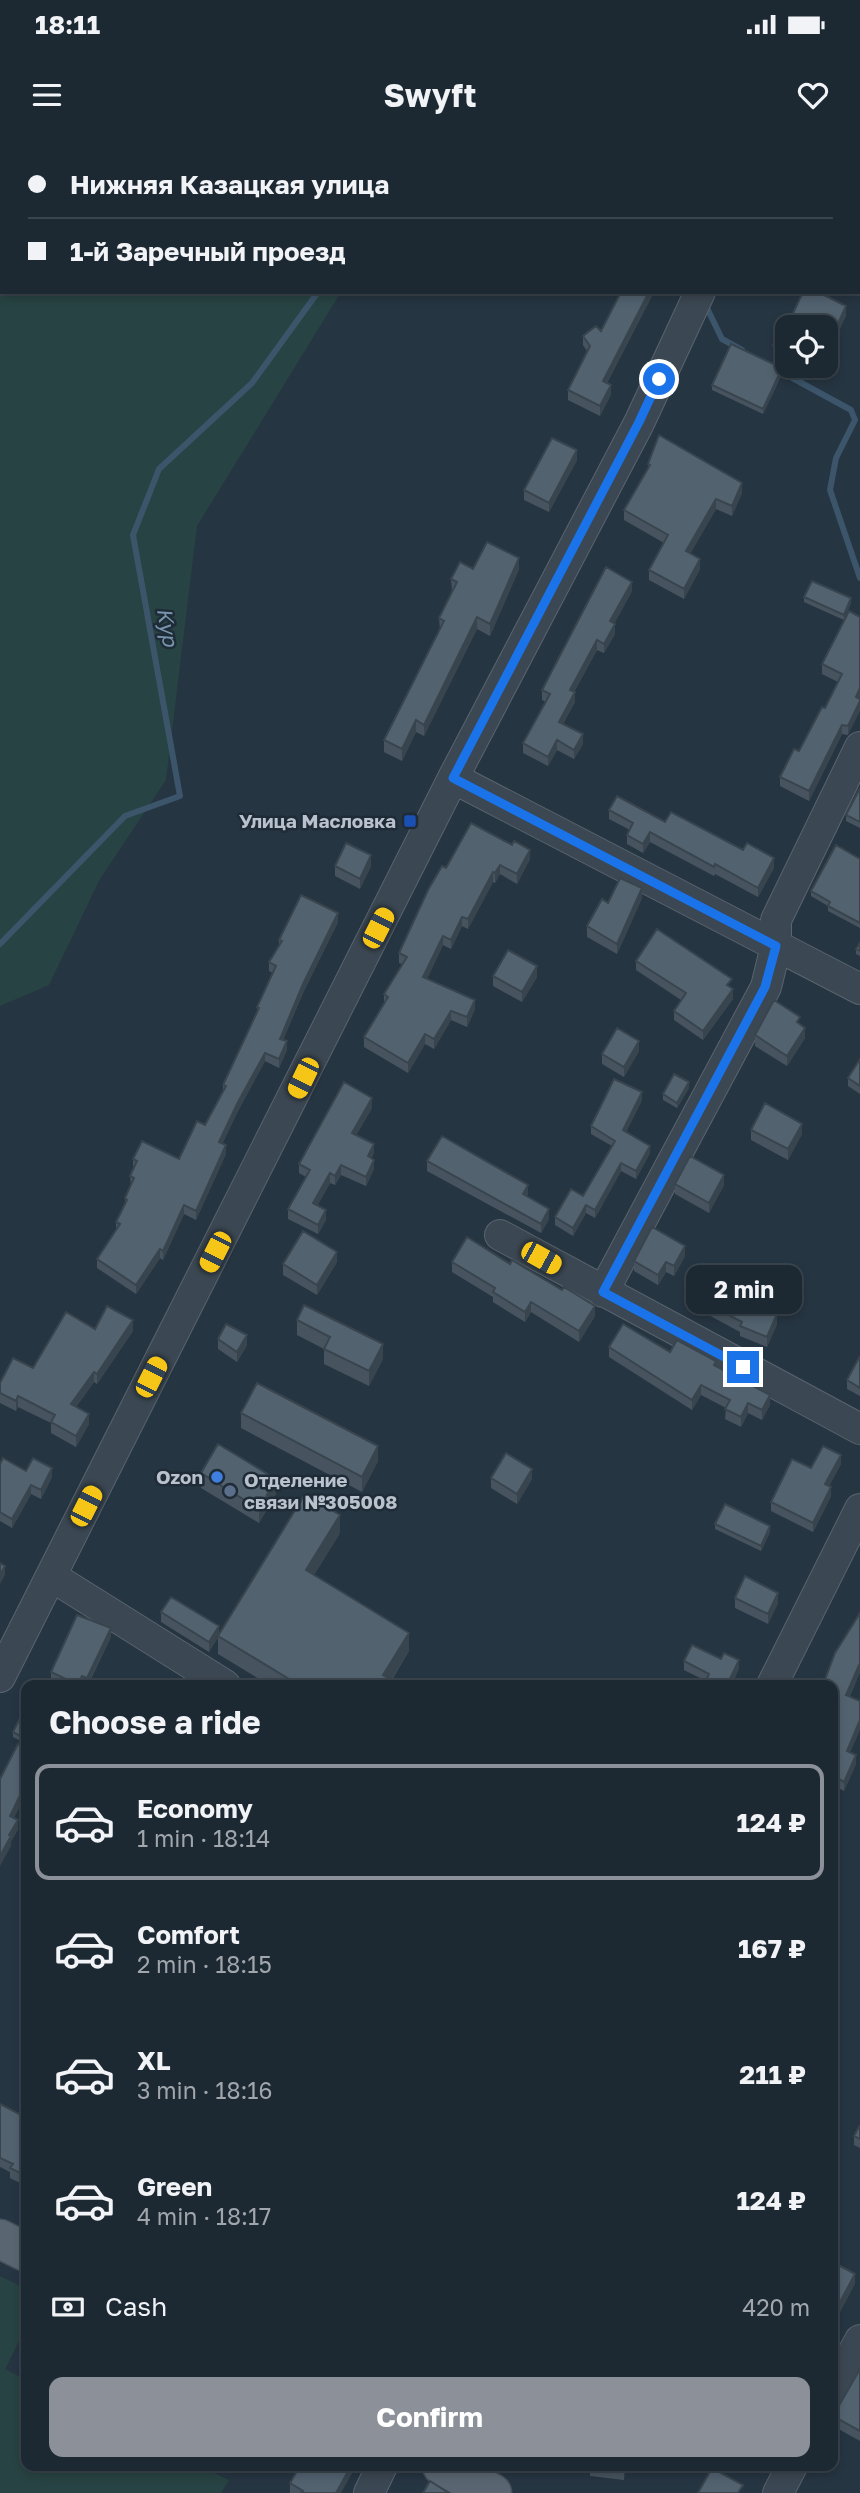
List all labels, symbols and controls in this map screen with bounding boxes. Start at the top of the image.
text: 18:11 [35,9,100,40]
icon: menu [28,76,66,114]
text: Swyft [384,76,476,114]
icon: heart [794,76,832,114]
text: Нижняя Казацкая улица [70,169,389,200]
text: 1-й Заречный проезд [70,236,346,267]
map controls [775,315,838,378]
button: locate [775,315,838,378]
route start [643,363,675,395]
water label: Кур [152,606,184,650]
place label: Улица Масловка [239,809,396,832]
marker: Улица Масловка [402,813,418,829]
car [360,905,397,951]
car [285,1055,322,1101]
car [197,1229,234,1275]
car [518,1239,565,1277]
callout: 2 min [685,1266,801,1314]
text: 2 min [714,1275,774,1303]
route end [727,1351,759,1383]
car [133,1354,170,1400]
place label: Ozon [156,1465,203,1488]
place label: Отделение связи №305008 [244,1468,397,1513]
marker: Ozon [209,1469,225,1485]
car [68,1483,105,1529]
marker: Отделение связи №305008 [222,1483,238,1499]
text: Choose a ride [49,1703,261,1741]
icon: car [53,1791,116,1854]
text: Economy [137,1793,253,1824]
text: 124 ₽ [736,1807,806,1838]
text: 1 min · 18:14 [137,1824,270,1852]
icon: car [53,1917,116,1980]
text: Comfort [137,1919,240,1950]
text: 167 ₽ [738,1933,806,1964]
text: 2 min · 18:15 [137,1950,272,1978]
icon: car [53,2043,116,2106]
text: XL [137,2045,171,2076]
text: 211 ₽ [739,2059,806,2090]
text: 3 min · 18:16 [137,2076,272,2104]
icon: car [53,2169,116,2232]
text: Green [137,2171,212,2202]
text: 124 ₽ [736,2185,806,2216]
text: 4 min · 18:17 [137,2202,271,2230]
icon: cash [49,2288,87,2326]
text: Cash [105,2291,167,2322]
text: 420 m [742,2293,810,2321]
button: Confirm [49,2377,810,2457]

